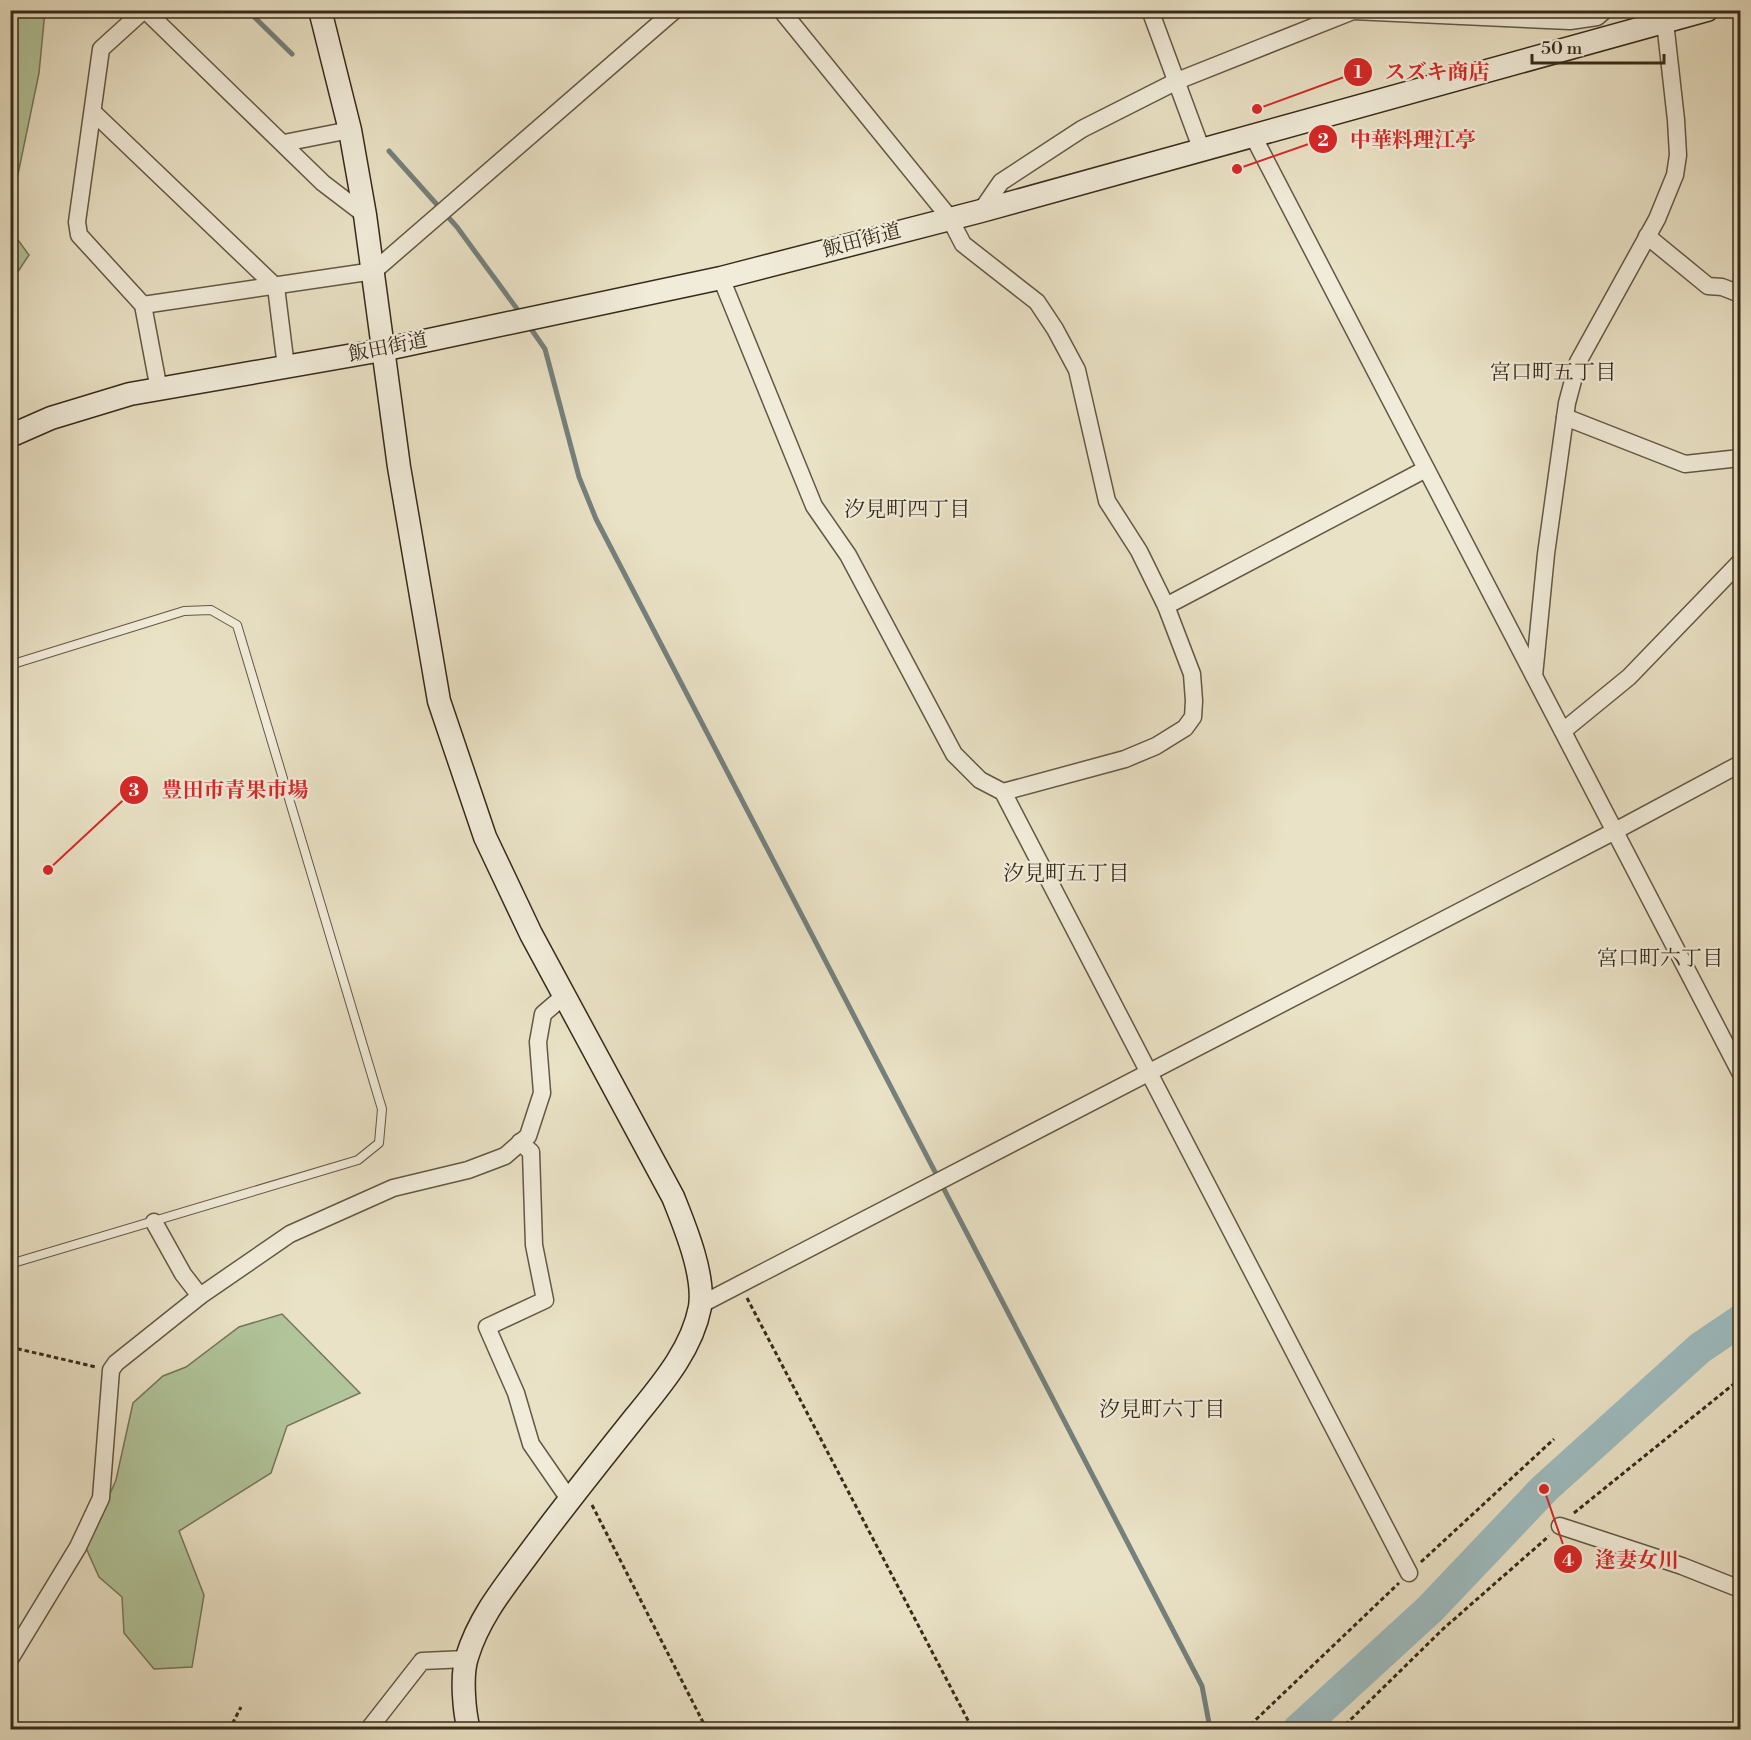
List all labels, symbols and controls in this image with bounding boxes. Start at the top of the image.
scale bar [1532,27,1664,65]
text: 50 m [1541,37,1583,60]
callout: スズキ商店 [1343,53,1502,92]
text: スズキ商店 [1385,60,1490,86]
text: 1 [1354,61,1363,84]
callout: 中華料理江亭 [1308,120,1488,159]
text: 中華料理江亭 [1350,128,1476,154]
text: 2 [1317,129,1329,152]
street label: 飯田街道 [820,219,904,263]
street label: 飯田街道 [346,328,430,368]
district label: 宮口町五丁目 [1490,360,1616,386]
district label: 汐見町四丁目 [844,497,970,523]
callout: 豊田市青果市場 [119,770,320,809]
text: 豊田市青果市場 [162,778,309,804]
text: 3 [129,779,140,802]
district label: 汐見町五丁目 [1003,861,1129,887]
district label: 宮口町六丁目 [1597,946,1723,972]
district label: 汐見町六丁目 [1099,1397,1225,1423]
callout: 逢妻女川 [1553,1540,1691,1579]
text: 逢妻女川 [1595,1548,1679,1574]
text: 4 [1562,1549,1574,1572]

